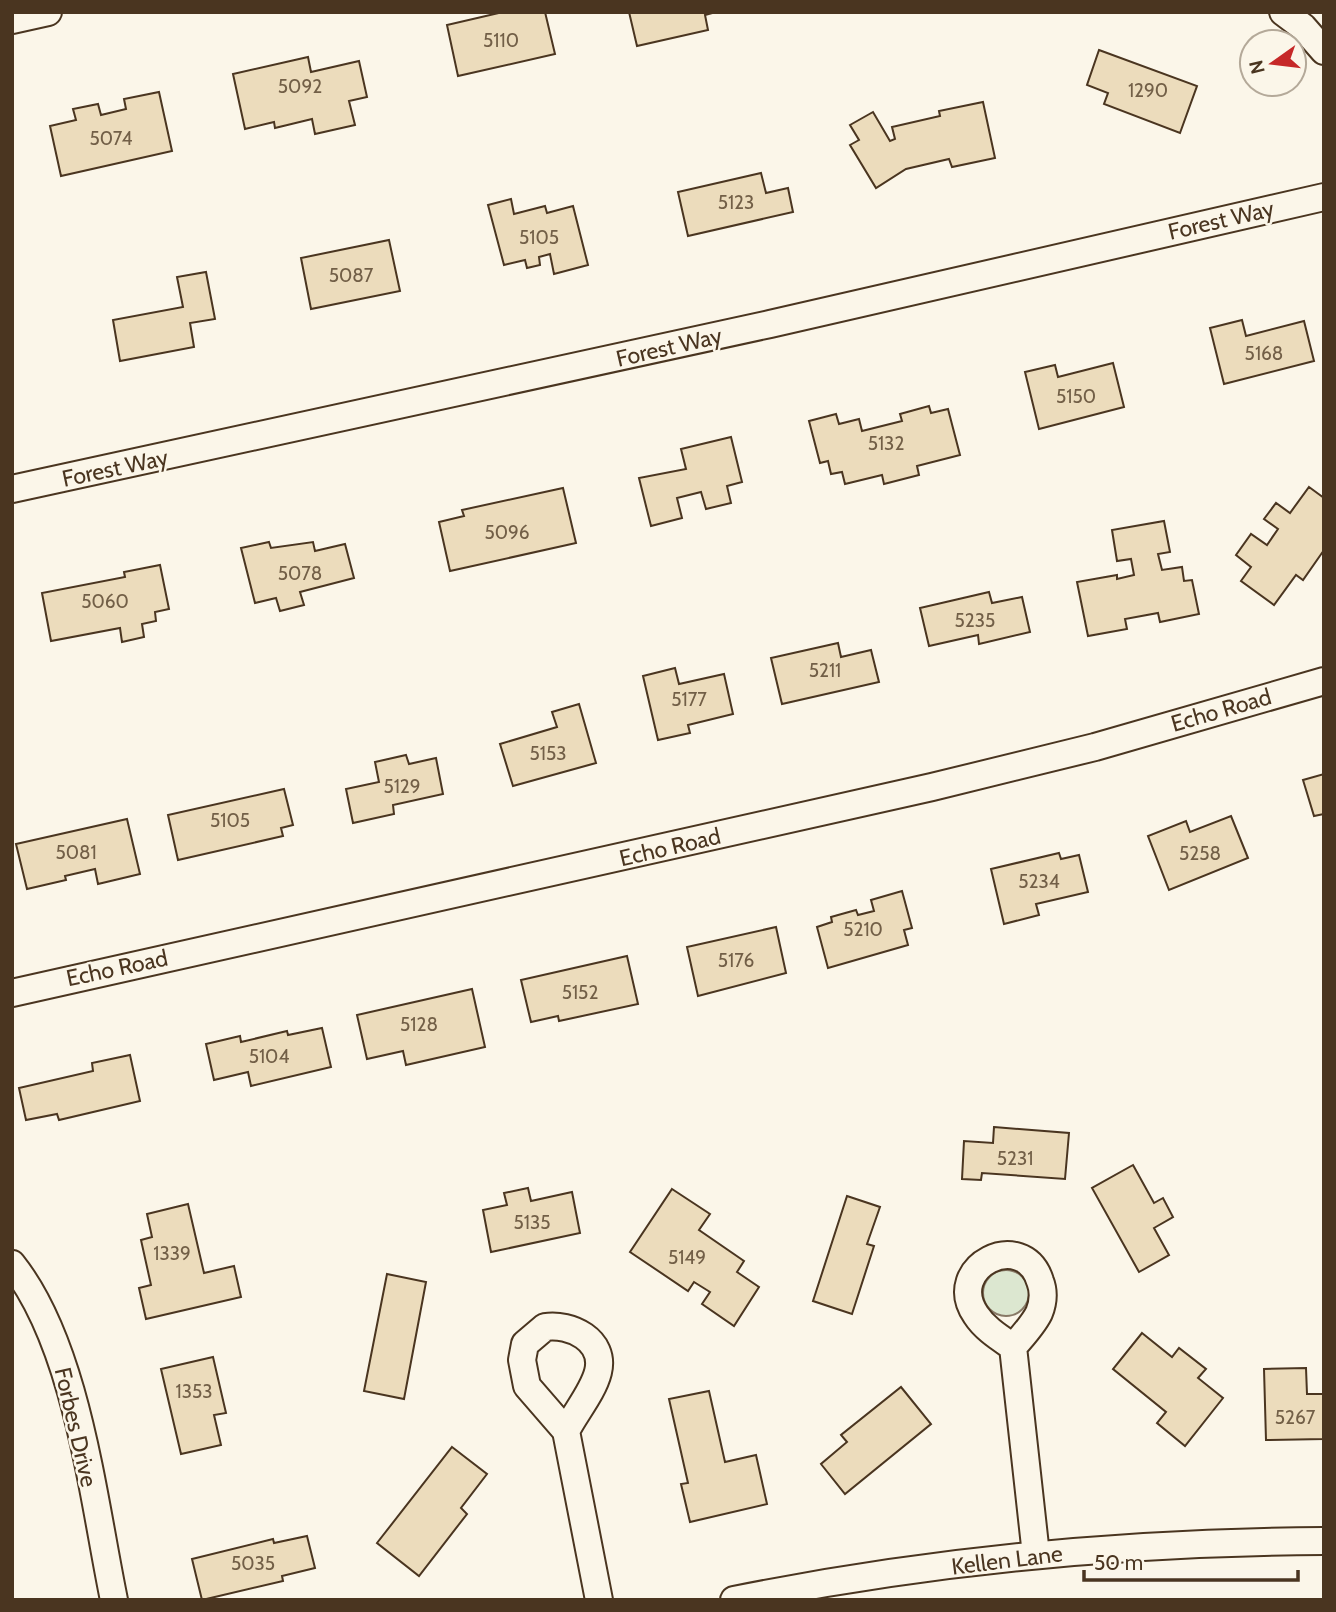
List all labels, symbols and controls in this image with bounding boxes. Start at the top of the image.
north arrow [1238,28,1308,98]
house number: 5110 [483,29,519,52]
text: N [1244,58,1270,76]
house number: 5092 [278,75,322,98]
house number: 1290 [1128,79,1168,102]
house number: 5074 [89,127,133,150]
house number: 5123 [718,191,754,214]
street label: Forest Way [1165,194,1277,246]
house number: 5105 [519,226,559,249]
house number: 5087 [329,264,374,287]
street label: Forest Way [613,321,725,373]
house number: 5168 [1245,342,1283,365]
house number: 5150 [1056,385,1096,408]
house number: 5132 [868,432,904,455]
street label: Forest Way [59,443,171,493]
house number: 5096 [484,521,530,544]
house number: 5078 [278,562,322,585]
house number: 5060 [81,590,129,613]
house number: 5235 [955,609,995,632]
house number: 5211 [809,659,841,682]
street label: Echo Road [1168,682,1274,738]
house number: 5177 [671,688,707,711]
house number: 5153 [529,742,567,765]
house number: 5129 [383,775,421,798]
house number: 5105 [210,809,250,832]
street label: Echo Road [617,822,723,872]
house number: 5081 [55,841,97,864]
house number: 5258 [1179,842,1221,865]
house number: 5234 [1018,870,1060,893]
house number: 5210 [843,918,883,941]
street label: Echo Road [64,944,170,992]
house number: 5176 [718,949,754,972]
house number: 5152 [562,981,598,1004]
house number: 5128 [400,1013,438,1036]
house number: 5104 [249,1045,289,1068]
house number: 5231 [997,1147,1033,1170]
house number: 5135 [513,1211,551,1234]
house number: 1339 [153,1242,191,1265]
house number: 5149 [668,1246,706,1269]
street label: Forbes Drive [49,1365,103,1490]
house number: 1353 [175,1380,213,1403]
house number: 5267 [1275,1406,1316,1429]
scale bar [1084,1538,1298,1582]
street label: Kellen Lane [950,1539,1064,1581]
text: 50 m [1094,1550,1143,1575]
house number: 5035 [231,1552,275,1575]

